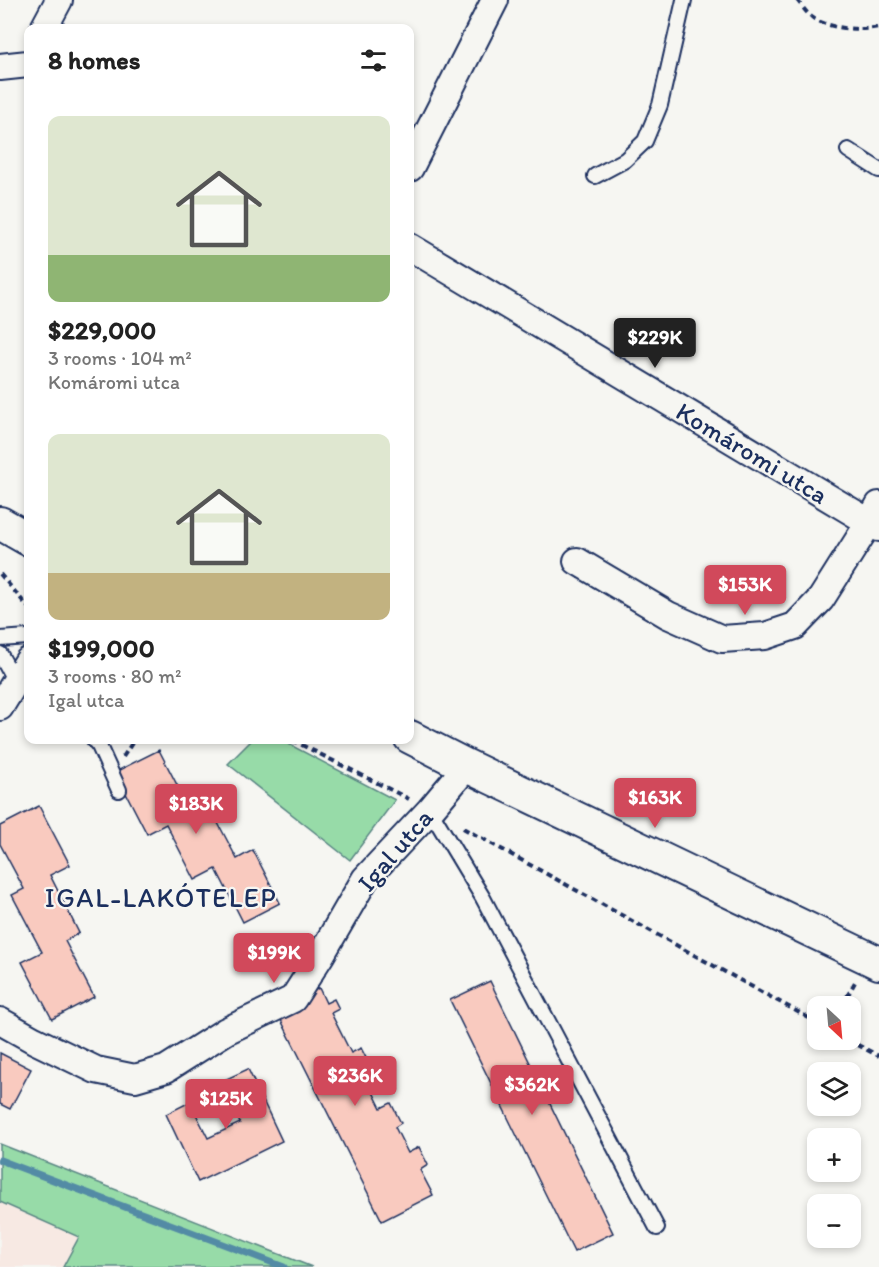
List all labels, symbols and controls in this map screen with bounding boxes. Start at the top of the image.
text: 8 homes [48,44,140,76]
icon: filters [357,44,390,77]
icon: home [165,155,273,263]
text: $229,000 [48,314,156,346]
pin: $229K [613,318,697,369]
text: $229K [628,325,682,349]
text: 3 rooms · 104 m² [48,346,192,370]
text: Komáromi utca [48,370,180,394]
street label: Komáromi utca [670,395,834,511]
icon: home [165,473,273,581]
pin: $153K [703,565,787,616]
text: $153K [718,572,772,596]
text: $199,000 [48,632,155,664]
text: 3 rooms · 80 m² [48,664,181,688]
text: Igal utca [48,688,125,712]
pin: $163K [613,778,697,829]
pin: $183K [154,784,238,835]
text: $163K [628,785,682,809]
text: $183K [169,791,223,815]
street label: Igal utca [350,802,440,898]
district label: IGAL-LAKÓTELEP [45,881,277,914]
pin: $199K [232,933,316,984]
text: $199K [247,940,301,964]
north arrow [807,996,861,1050]
map controls [807,996,861,1248]
pin: $236K [313,1056,397,1107]
button: layers [807,1062,861,1116]
text: $236K [328,1063,382,1087]
pin: $362K [490,1065,574,1116]
text: $362K [505,1072,559,1096]
pin: $125K [184,1079,268,1130]
text: $125K [199,1086,253,1110]
button: + [807,1128,861,1182]
button: − [807,1194,861,1248]

